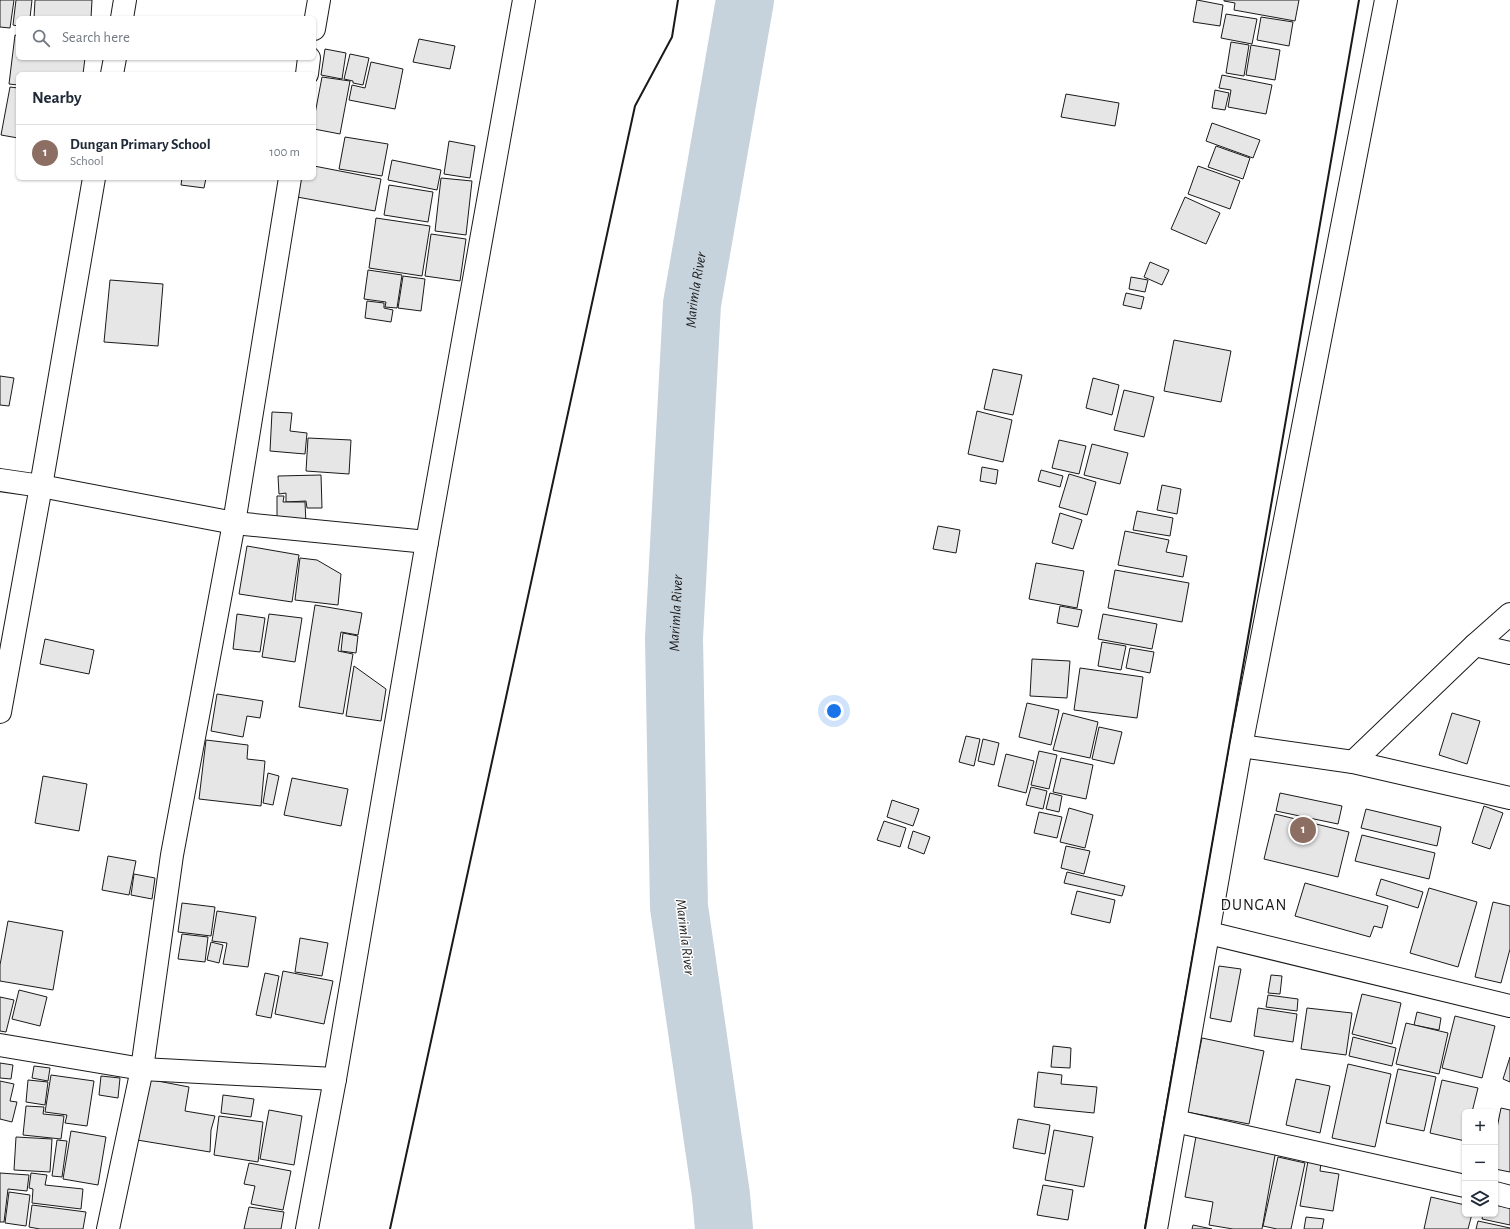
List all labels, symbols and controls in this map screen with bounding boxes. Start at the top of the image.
search box [16,16,316,60]
icon: search [30,27,52,49]
text: Search here [62,30,130,45]
text: Nearby [32,89,82,106]
text: Dungan Primary School [70,137,211,152]
text: 1 [43,146,47,159]
text: 100 m [269,146,300,159]
text: School [70,155,104,168]
water label: Marimla River [683,250,709,328]
water label: Marimla River [666,573,685,652]
your location [824,701,844,721]
pin: 1 [1290,815,1316,845]
district label: DUNGAN [1221,897,1287,913]
water label: Marimla River [673,898,697,977]
map controls [1462,1109,1498,1217]
button: + [1462,1109,1498,1145]
button: − [1462,1145,1498,1181]
button: layers [1462,1181,1498,1217]

